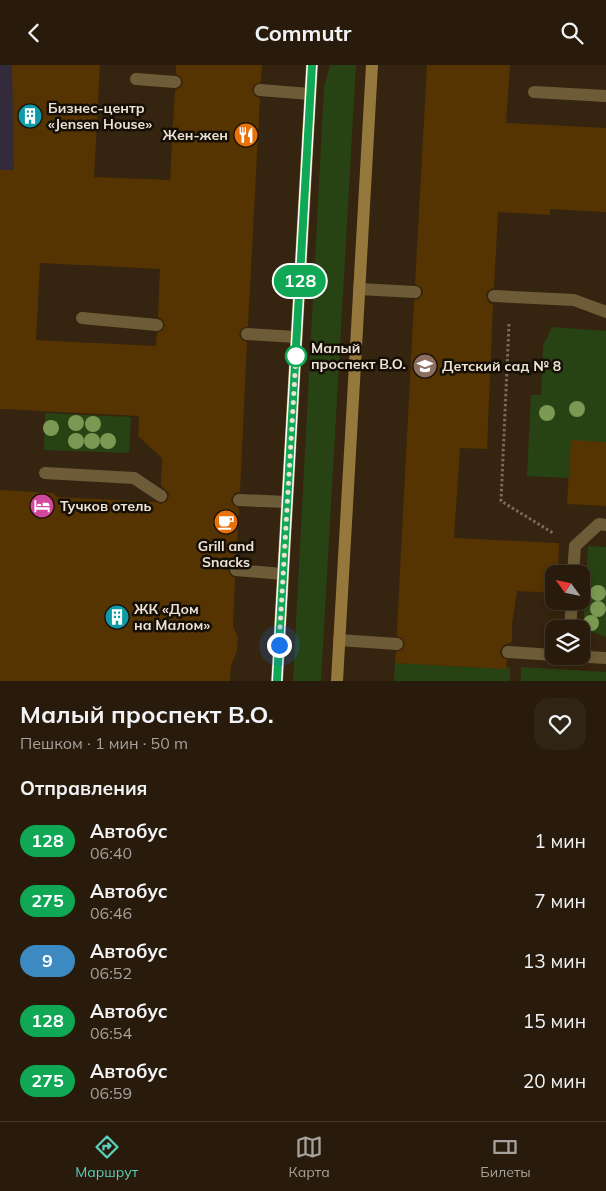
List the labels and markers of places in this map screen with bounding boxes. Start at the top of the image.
place label: Бизнес-центр «Jensen House» [48,99,152,133]
building icon: Бизнес-центр «Jensen House» [17,103,43,129]
restaurant icon: Жен-жен [233,122,259,148]
place label: Жен-жен [162,126,228,144]
place label: Малый проспект В.О. [311,339,406,373]
marker: Малый проспект В.О. [285,345,307,367]
school or university icon: Детский сад № 8 [412,353,438,379]
place label: Детский сад № 8 [442,357,561,375]
hotel icon: Тучков отель [29,493,55,519]
place label: Тучков отель [60,497,152,515]
cafe icon: Grill and Snacks [213,509,239,535]
place label: Grill and Snacks [198,537,254,571]
place label: ЖК «Дом на Малом» [134,600,210,634]
building icon: ЖК «Дом на Малом» [104,604,130,630]

